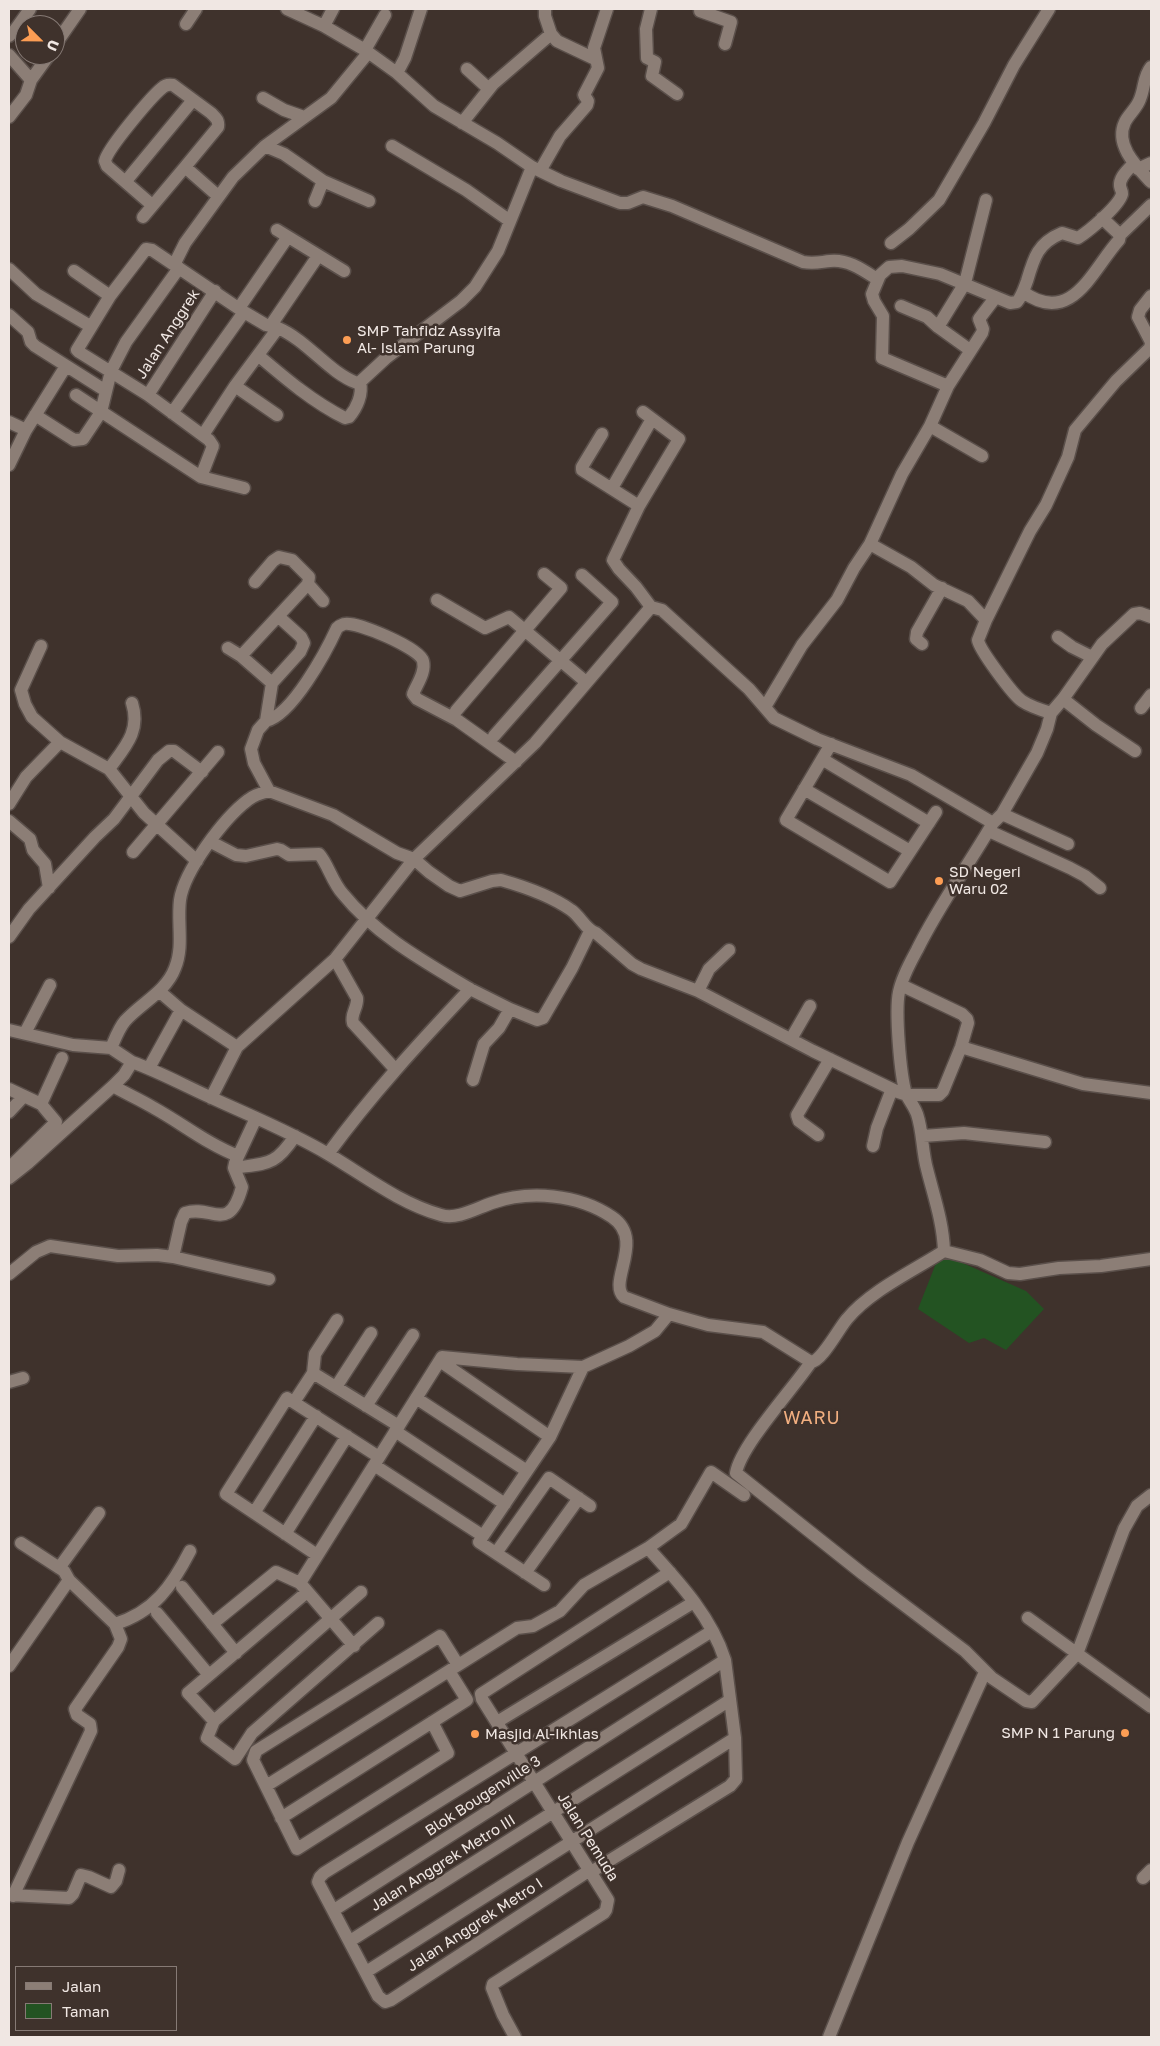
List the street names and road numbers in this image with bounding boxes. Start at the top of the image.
street label: Jalan Anggrek [132,286,204,382]
street label: Blok Bougenville 3 [422,1752,544,1840]
street label: Jalan Pemuda [553,1789,623,1885]
street label: Jalan Anggrek Metro III [367,1811,519,1915]
street label: Jalan Anggrek Metro I [404,1874,546,1976]

